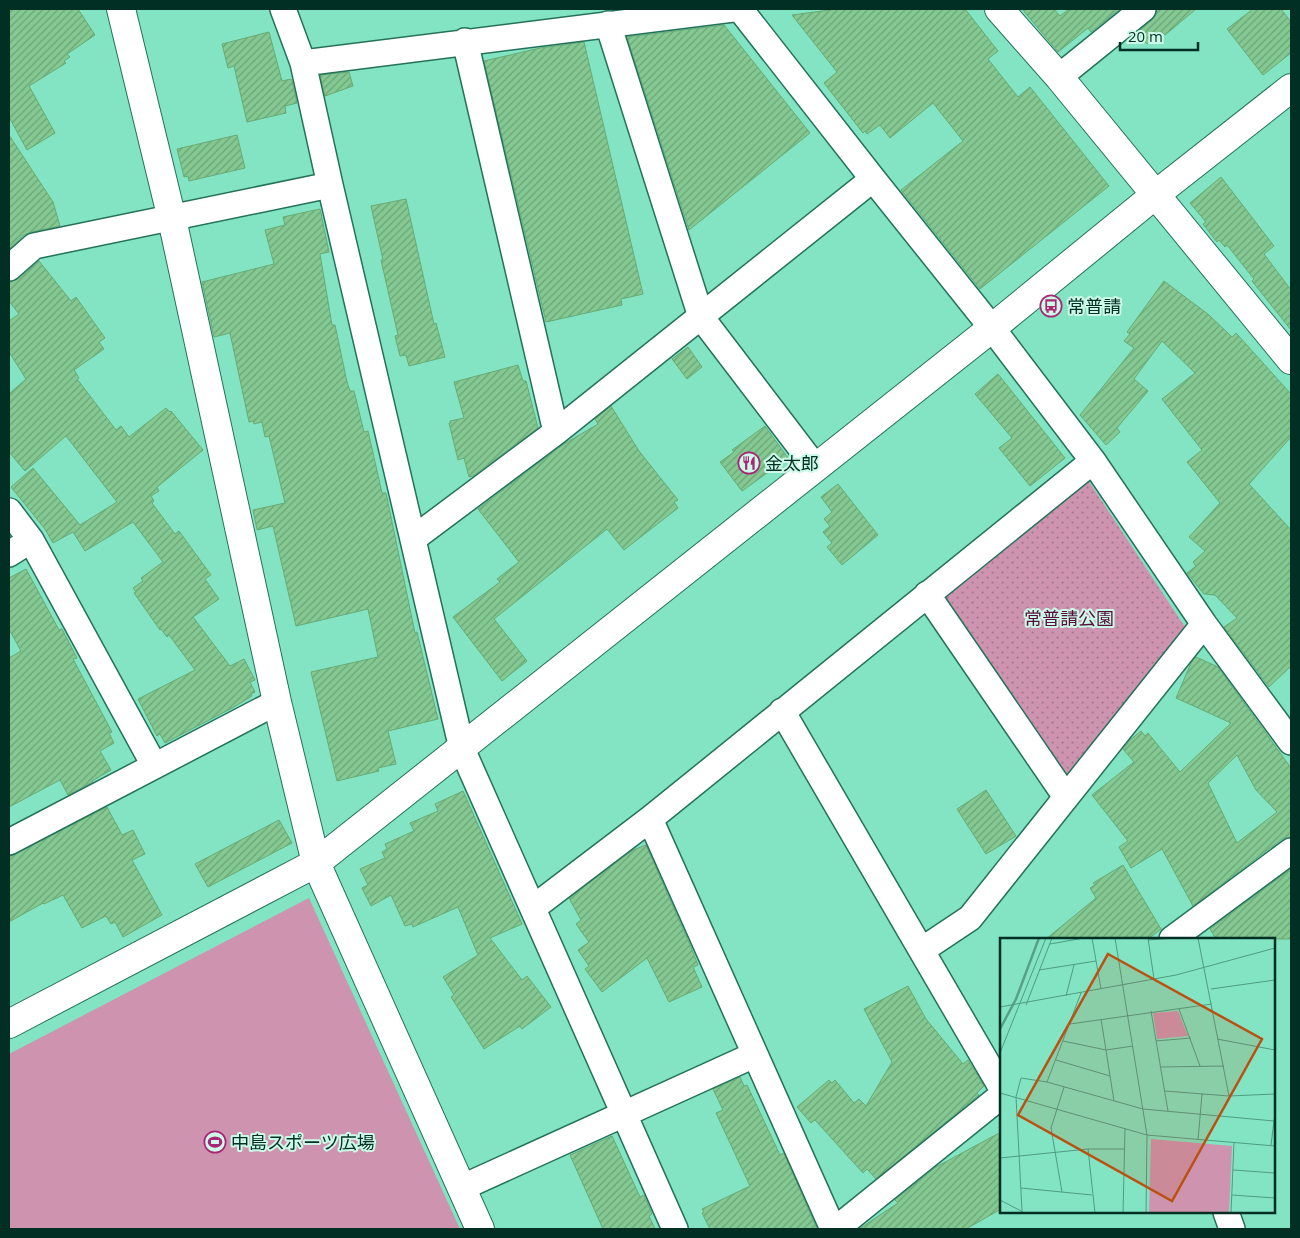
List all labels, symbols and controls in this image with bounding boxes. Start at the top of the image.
scale bar [1120,20,1198,52]
text: 20 m [1128,26,1163,46]
bus stop icon: 常普請 [1039,294,1063,318]
place label: 常普請 [1067,294,1121,318]
restaurant icon: 金太郎 [737,451,761,475]
place label: 金太郎 [765,451,819,475]
park label: 常普請公園 [1024,606,1114,630]
inset map [1000,938,1275,1213]
sports icon: 中島スポーツ広場 [203,1130,227,1154]
place label: 中島スポーツ広場 [231,1130,375,1154]

